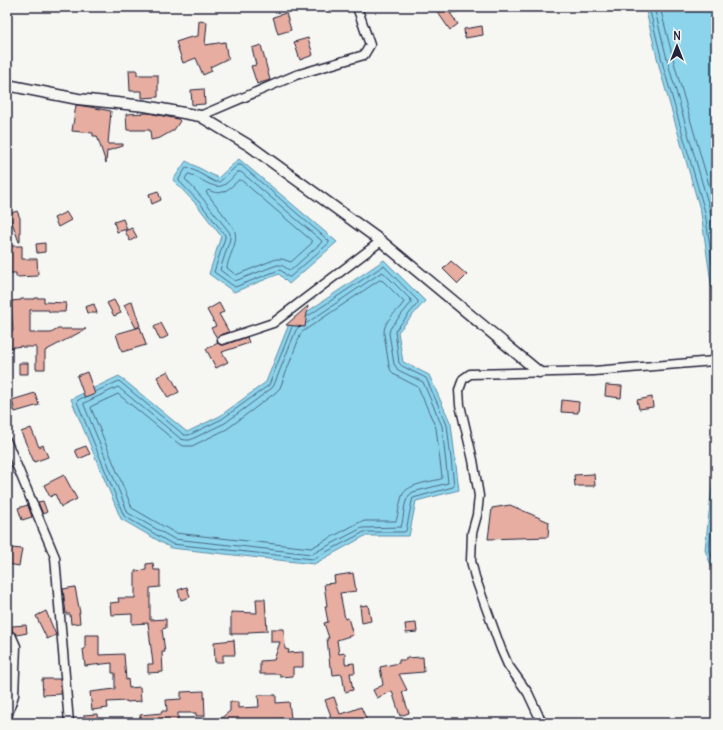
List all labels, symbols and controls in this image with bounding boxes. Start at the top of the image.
north arrow [657,26,697,66]
text: N [673,29,681,43]

